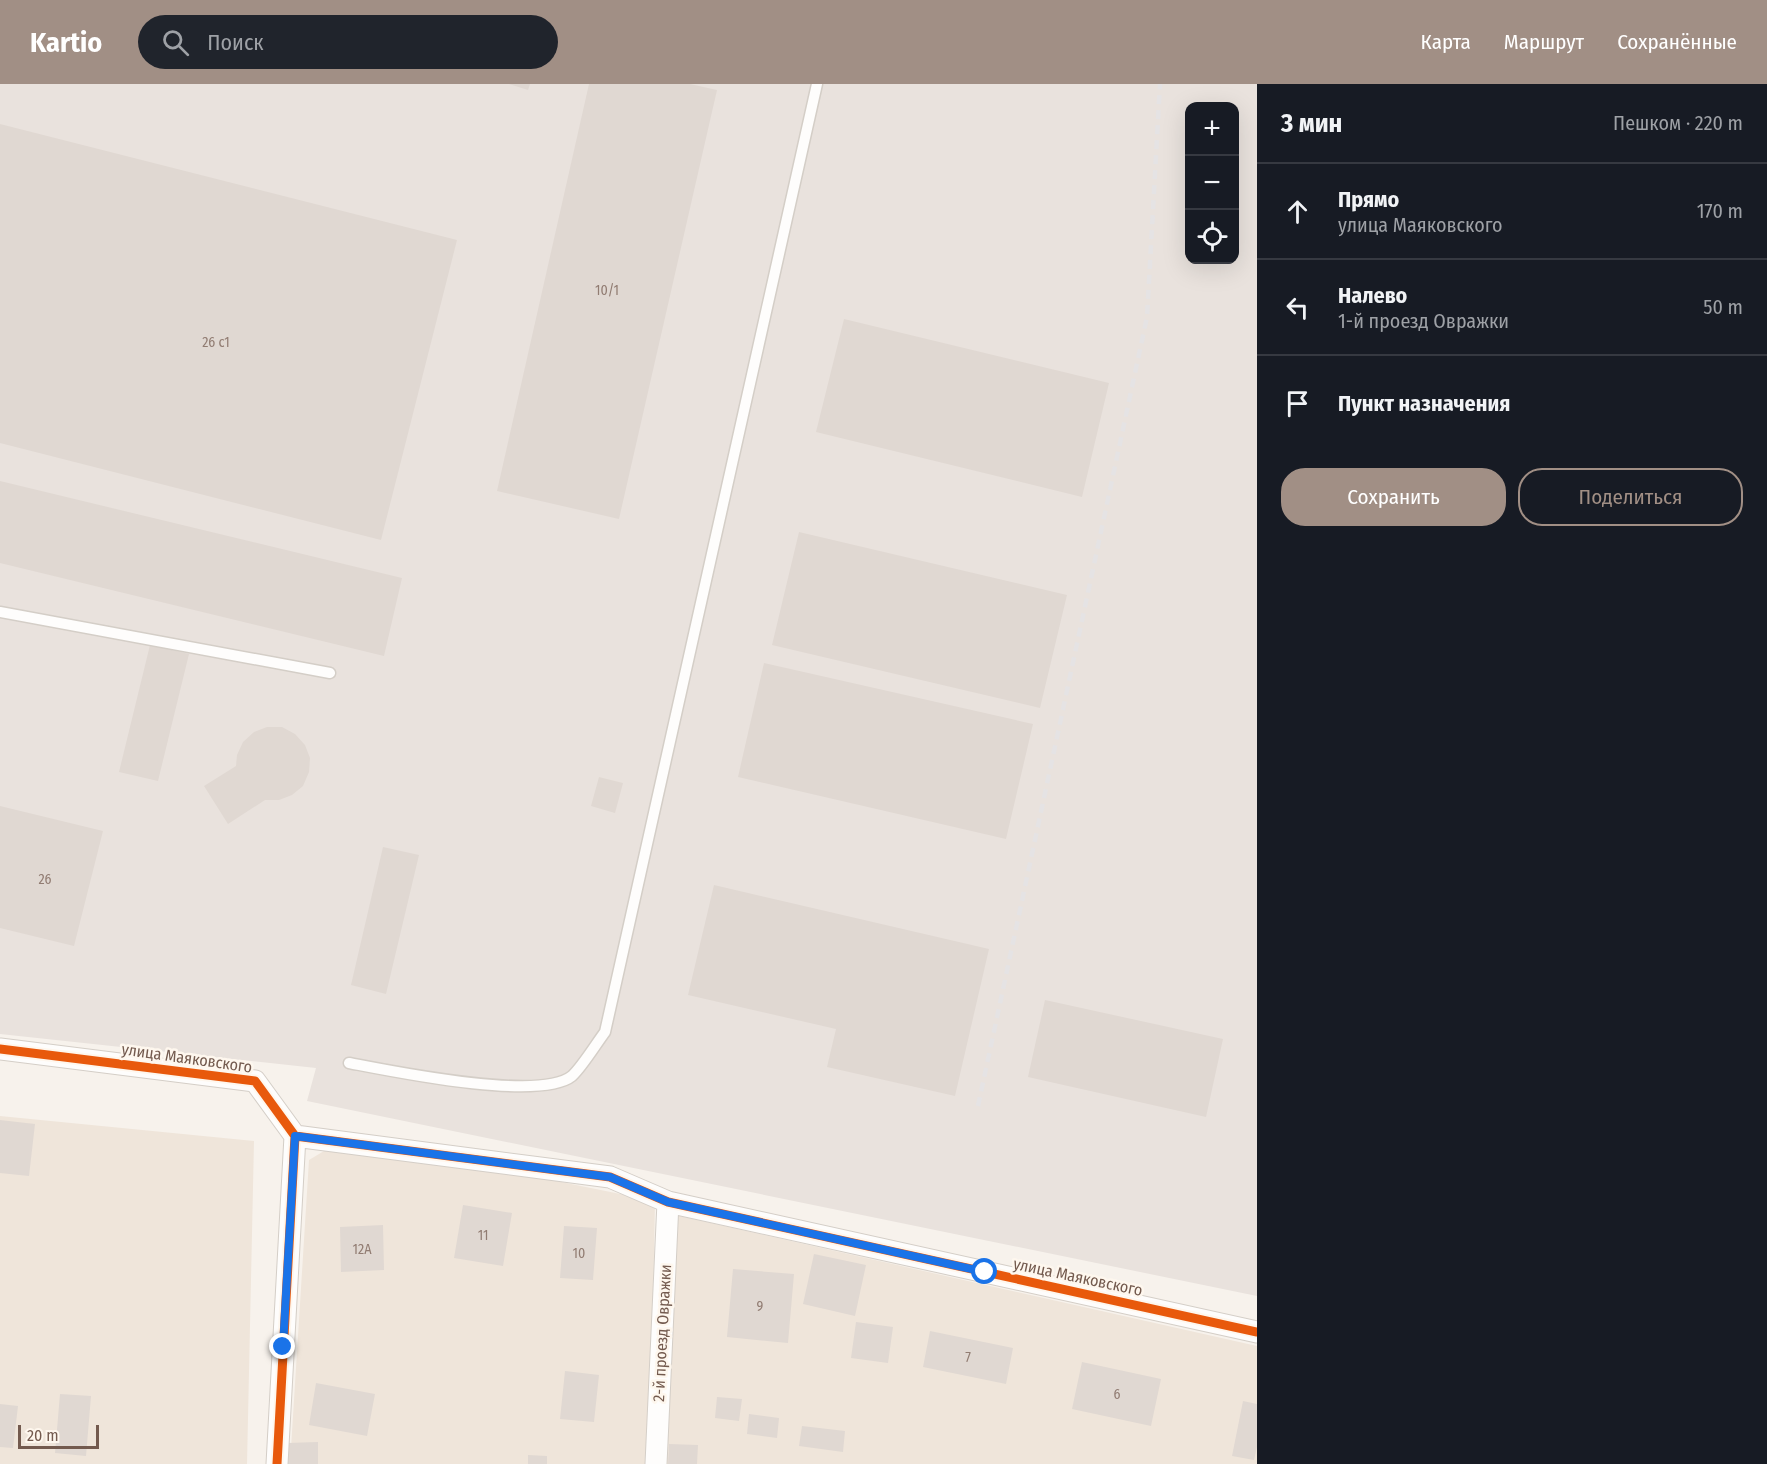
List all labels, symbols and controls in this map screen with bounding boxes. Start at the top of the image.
search box [138,15,558,69]
text: Kartio [30,26,102,59]
icon: search [159,26,192,59]
text: Поиск [207,29,264,56]
text: Карта [1421,29,1471,55]
text: Маршрут [1504,29,1584,55]
text: Сохранённые [1617,29,1737,55]
map controls [1185,102,1239,264]
button: + [1185,102,1239,156]
text: 3 мин [1281,108,1342,139]
text: Пешком · 220 m [1613,111,1743,135]
button: − [1185,156,1239,210]
text: Прямо [1338,186,1399,213]
icon: ahead [1281,195,1314,228]
text: 170 m [1697,199,1743,223]
button: locate [1185,210,1239,264]
text: улица Маяковского [1338,213,1502,237]
house number: 10/1 [595,282,619,299]
text: Налево [1338,282,1407,309]
icon: left [1281,291,1314,324]
text: 50 m [1703,295,1743,319]
text: 1-й проезд Овражки [1338,309,1509,333]
house number: 26 с1 [202,334,230,351]
icon: arrive [1281,387,1314,420]
text: Пункт назначения [1338,390,1510,417]
button: Сохранить [1281,468,1506,526]
button: Поделиться [1518,468,1743,526]
house number: 26 [38,871,52,888]
street label: улица Маяковского [121,1039,253,1077]
house number: 11 [478,1227,488,1244]
house number: 12А [353,1241,372,1258]
house number: 10 [573,1245,585,1262]
street label: улица Маяковского [1012,1254,1144,1300]
route start [971,1258,997,1284]
street label: 2-й проезд Овражки [649,1264,675,1402]
house number: 9 [757,1298,764,1315]
route end [269,1333,295,1359]
house number: 7 [965,1349,971,1366]
house number: 6 [1114,1386,1121,1403]
scale bar [18,1422,99,1450]
text: 20 m [27,1426,58,1445]

